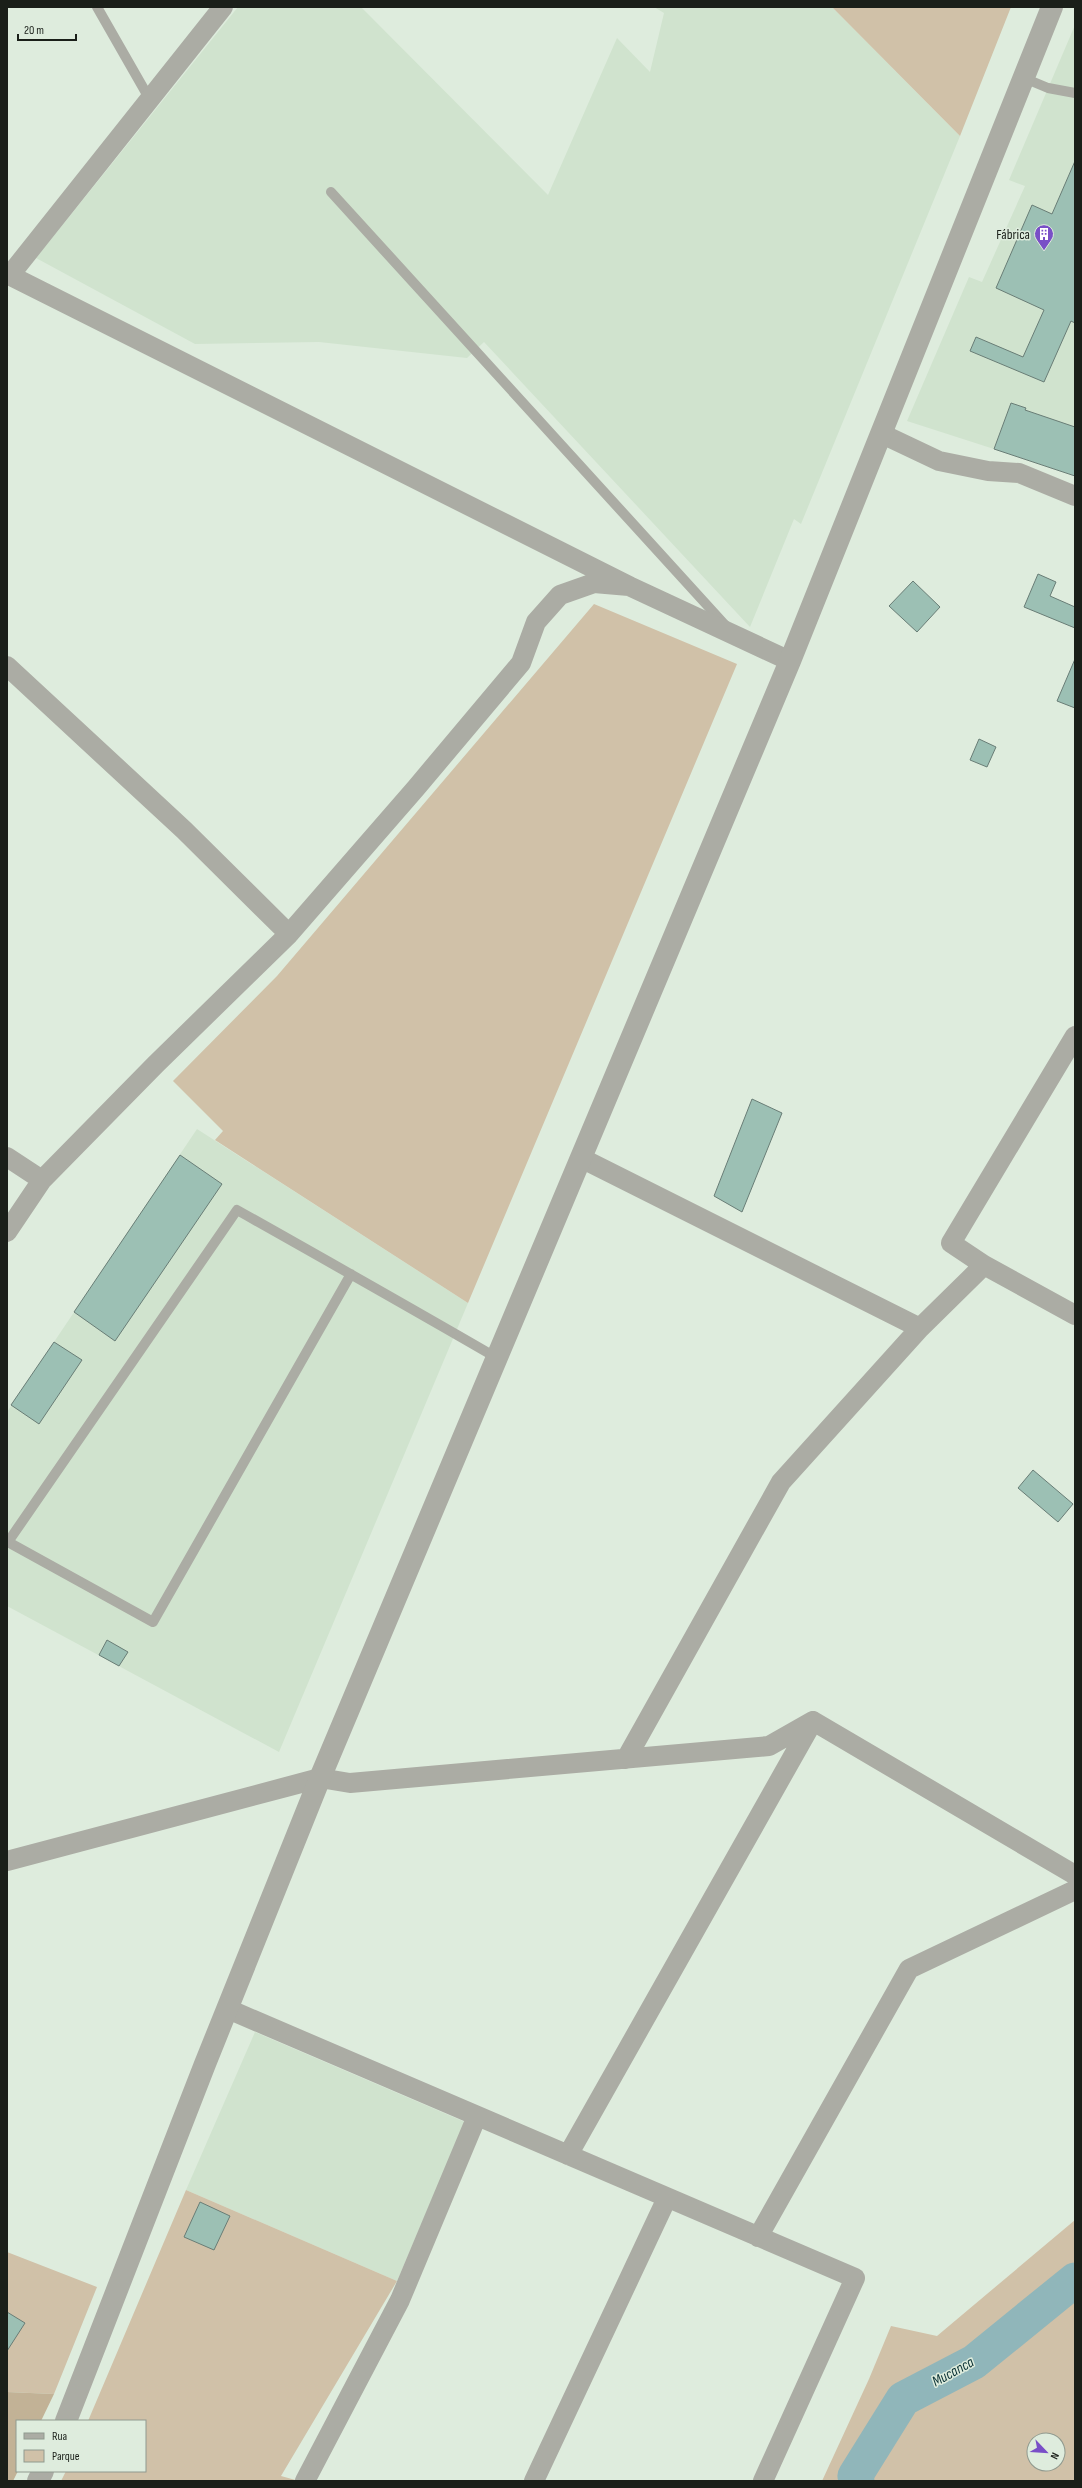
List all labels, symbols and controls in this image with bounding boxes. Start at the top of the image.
scale bar [18,16,76,42]
text: 20 m [24,23,44,38]
building icon: Fábrica [1033,223,1055,251]
place label: Fábrica [996,226,1030,243]
water label: Mucanca [929,2353,977,2391]
legend [16,2420,146,2472]
text: Rua [52,2429,68,2444]
north arrow [1026,2432,1066,2472]
text: Parque [52,2449,80,2464]
text: N [1047,2451,1062,2462]

